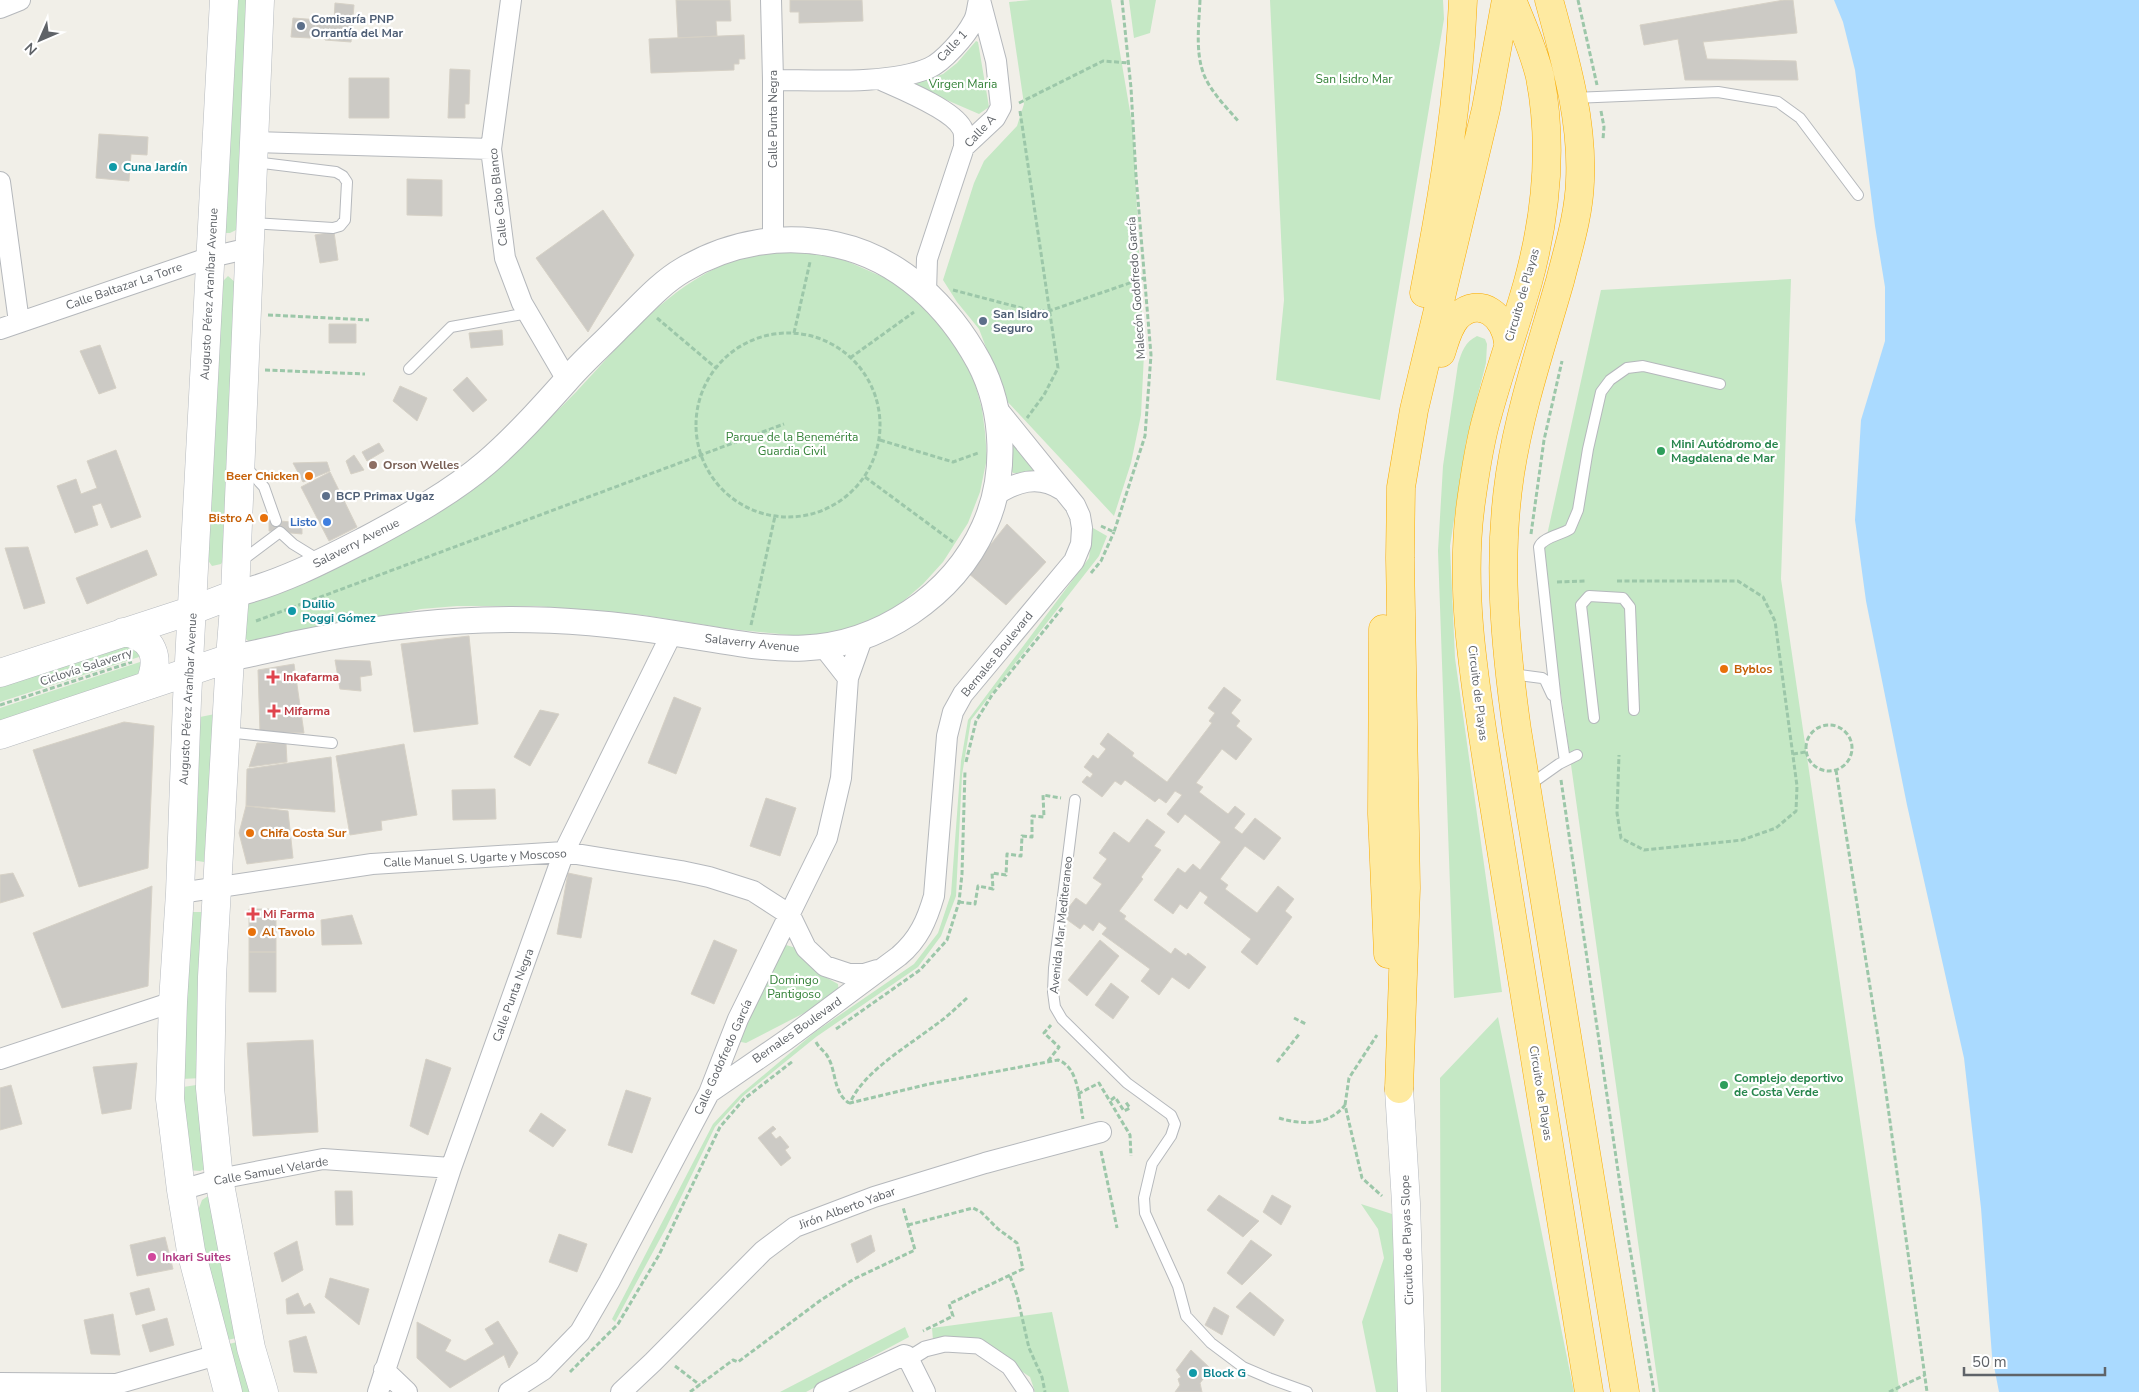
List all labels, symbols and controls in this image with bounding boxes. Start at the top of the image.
place label: Comisaría PNP Orrantía del Mar [311,11,404,41]
north arrow [15,15,65,65]
marker: Comisaría PNP Orrantía del Mar [295,20,307,32]
street label: Calle 1 [933,27,971,65]
text: N [21,38,42,59]
street label: Calle Punta Negra [765,70,781,168]
park label: San Isidro Mar [1315,71,1393,87]
park label: Virgen Maria [928,76,997,92]
street label: Calle A [961,111,999,151]
street label: Calle Cabo Blanco [485,147,511,247]
place label: Cuna Jardín [123,159,187,175]
marker: Cuna Jardín [107,161,119,173]
street label: Augusto Pérez Araníbar Avenue [196,207,222,381]
street label: Malecón Godofredo García [1123,216,1149,360]
street label: Circuito de Playas [1501,246,1543,343]
street label: Calle Baltazar La Torre [64,259,184,313]
place label: San Isidro Seguro [993,306,1048,336]
marker: San Isidro Seguro [977,315,989,327]
park label: Parque de la Benemérita Guardia Civil [726,429,858,459]
place label: Mini Autódromo de Magdalena de Mar [1671,436,1779,466]
marker: Mini Autódromo de Magdalena de Mar [1655,445,1667,457]
place label: Orson Welles [383,457,459,473]
marker: Orson Welles [367,459,379,471]
place label: Beer Chicken [226,468,299,484]
marker: Beer Chicken [303,470,315,482]
place label: BCP Primax Ugaz [336,488,434,504]
marker: BCP Primax Ugaz [320,490,332,502]
place label: Bistro A [209,510,254,526]
marker: Bistro A [258,512,270,524]
place label: Listo [290,514,317,530]
street label: Salaverry Avenue [310,514,402,572]
marker: Listo [321,516,333,528]
place label: Duilio Poggi Gómez [302,596,376,626]
marker: Duilio Poggi Gómez [286,605,298,617]
street label: Bernales Boulevard [958,608,1036,700]
street label: Augusto Pérez Araníbar Avenue [175,612,201,786]
street label: Salaverry Avenue [704,630,800,656]
street label: Ciclovía Salaverry [38,644,135,689]
street label: Circuito de Playas [1464,644,1492,742]
place label: Byblos [1734,661,1772,677]
marker: Byblos [1718,663,1730,675]
place label: Inkafarma [283,669,339,685]
marker: Inkafarma [267,671,279,683]
place label: Mifarma [284,703,330,719]
marker: Mifarma [268,705,280,717]
place label: Chifa Costa Sur [260,825,347,841]
marker: Chifa Costa Sur [244,827,256,839]
street label: Calle Manuel S. Ugarte y Moscoso [383,845,568,871]
street label: Avenida Mar Mediteraneo [1046,855,1076,995]
place label: Mi Farma [263,906,315,922]
marker: Mi Farma [247,908,259,920]
place label: Al Tavolo [262,924,315,940]
marker: Al Tavolo [246,926,258,938]
street label: Calle Punta Negra [489,946,537,1044]
park label: Domingo Pantigoso [767,972,821,1002]
street label: Bernales Boulevard [749,993,845,1067]
street label: Calle Godofredo García [690,997,756,1117]
street label: Circuito de Playas [1526,1044,1556,1142]
place label: Complejo deportivo de Costa Verde [1734,1070,1844,1100]
marker: Complejo deportivo de Costa Verde [1718,1079,1730,1091]
street label: Calle Samuel Velarde [212,1153,330,1189]
street label: Circuito de Playas Slope [1397,1175,1417,1305]
street label: Jirón Alberto Yabar [795,1183,898,1233]
place label: Inkari Suites [162,1249,231,1265]
marker: Inkari Suites [146,1251,158,1263]
scale bar [1964,1344,2105,1376]
text: 50 m [1972,1352,2007,1372]
place label: Block G [1203,1365,1246,1381]
marker: Block G [1187,1367,1199,1379]

